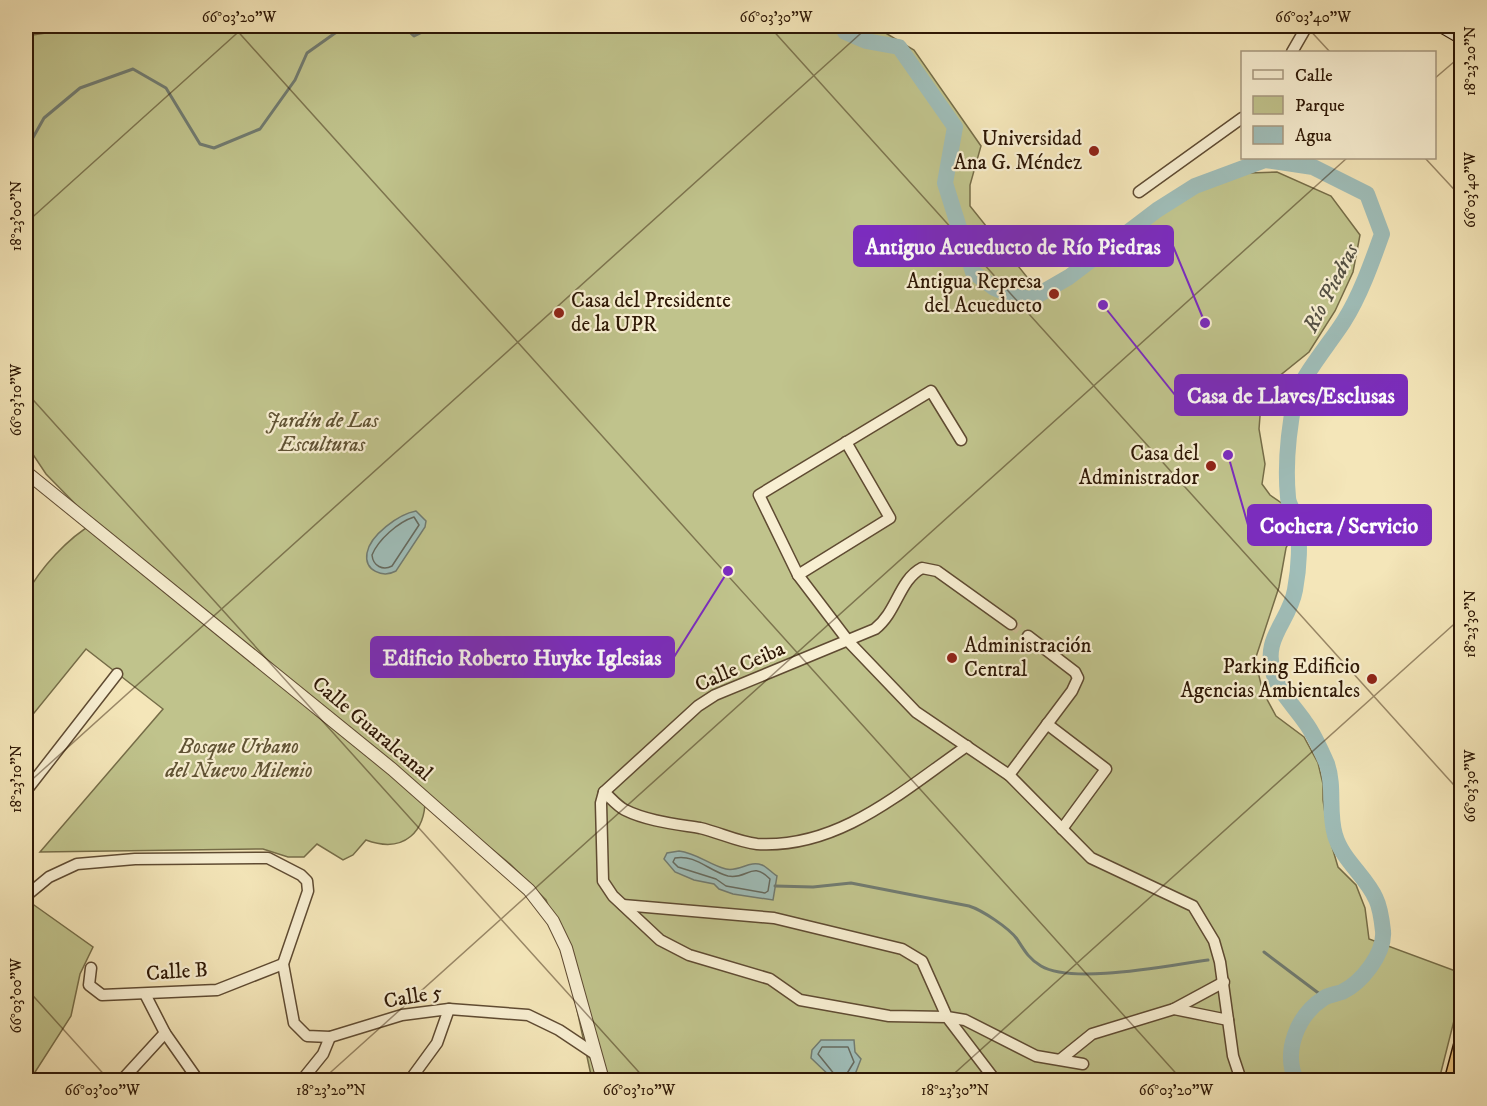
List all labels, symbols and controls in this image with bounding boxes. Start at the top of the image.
text: 66°03'20"W [202,8,277,27]
text: 66°03'30"W [740,8,813,27]
text: 66°03'40"W [1275,8,1351,27]
text: 18°23'20"N [1461,26,1480,96]
legend [1241,51,1436,159]
text: Calle [1295,65,1333,87]
text: Parque [1295,95,1345,117]
text: Agua [1295,125,1332,147]
place label: Universidad Ana G. Méndez [953,126,1083,176]
marker: Universidad Ana G. Méndez [1087,144,1101,158]
text: 66°03'40"W [1461,152,1480,228]
text: 18°23'00"N [7,181,26,251]
callout: Antiguo Acueducto de Río Piedras [854,226,1173,266]
text: Antiguo Acueducto de Río Piedras [864,234,1161,261]
water label: Río Piedras [1297,238,1365,338]
place label: Antigua Represa del Acueducto [906,269,1042,319]
marker: Antigua Represa del Acueducto [1047,287,1061,301]
place label: Casa del Presidente de la UPR [571,288,731,338]
marker: Casa del Presidente de la UPR [552,306,566,320]
text: 66°03'10"W [7,363,26,436]
callout: Casa de Llaves/Esclusas [1175,375,1407,415]
text: Casa de Llaves/Esclusas [1187,383,1396,410]
park label: Jardín de Las Esculturas [266,408,379,458]
place label: Casa del Administrador [1079,441,1200,491]
marker: Casa del Administrador [1204,459,1218,473]
callout: Cochera / Servicio [1248,505,1431,545]
text: Cochera / Servicio [1260,513,1419,540]
text: 18°23'30"N [1461,590,1480,658]
place label: Administración Central [964,633,1092,683]
street label: Calle Ceiba [691,636,789,698]
callout: Edificio Roberto Huyke Iglesias [371,637,674,677]
text: Edificio Roberto Huyke Iglesias [382,645,662,672]
marker: Administración Central [945,651,959,665]
place label: Parking Edificio Agencias Ambientales [1180,654,1360,704]
street label: Calle Guaralcanal [306,671,438,787]
marker: Parking Edificio Agencias Ambientales [1365,672,1379,686]
park label: Bosque Urbano del Nuevo Milenio [164,734,313,784]
text: 18°23'10"N [7,745,26,813]
text: 66°03'30"W [1461,749,1480,822]
street label: Calle B [145,957,209,987]
text: 66°03'00"W [7,958,26,1034]
street label: Calle 5 [382,979,444,1015]
text: 66°03'00"W [64,1081,140,1100]
text: 18°23'20"N [296,1081,366,1100]
text: 66°03'10"W [603,1081,676,1100]
text: 18°23'30"N [921,1081,989,1100]
text: 66°03'20"W [1139,1081,1214,1100]

